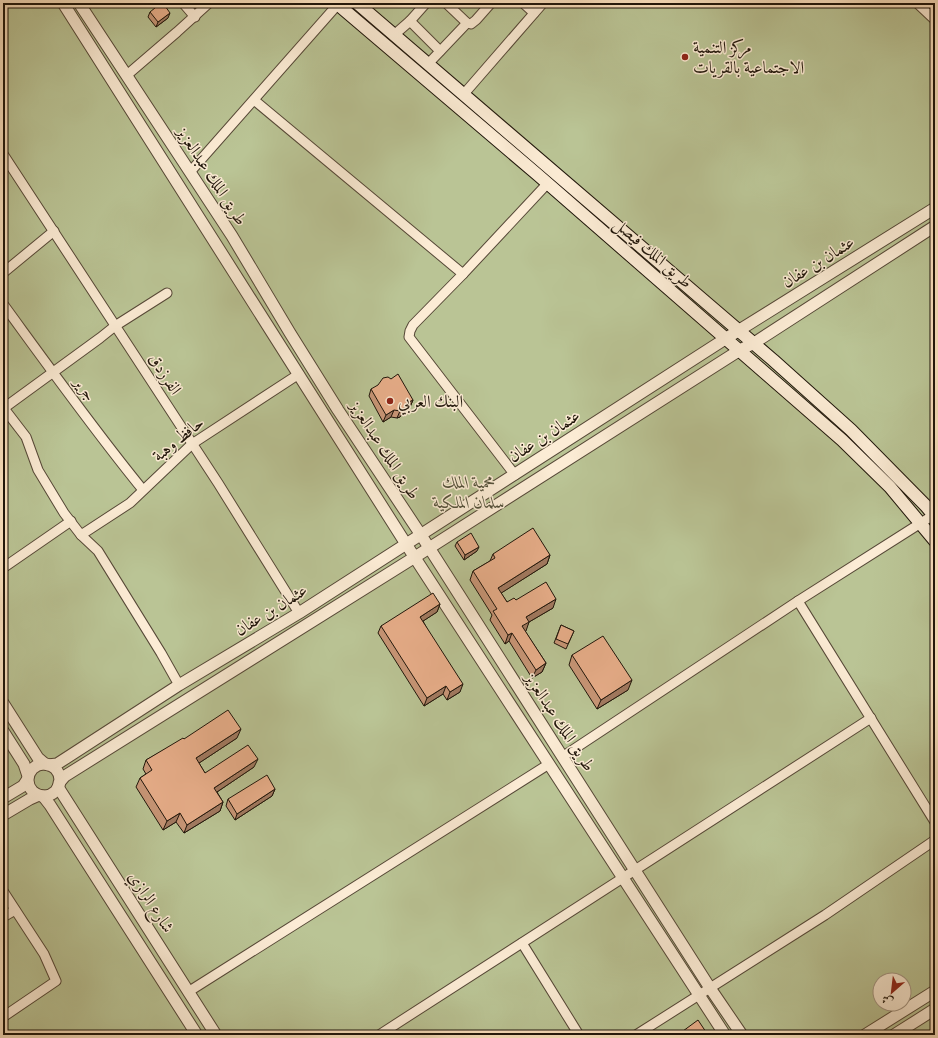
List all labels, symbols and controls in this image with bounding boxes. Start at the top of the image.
place label: مركز التنمية الاجتماعية بالقريات [693,37,805,78]
marker: مركز التنمية الاجتماعية بالقريات [680,52,690,62]
street label: طريق الملك عبدالعزيز [171,121,252,229]
street label: طريق الملك فيصل [609,213,697,294]
street label: عثمان بن عفان [778,231,858,293]
street label: الفرزدق [144,349,186,399]
street label: جرير [68,371,101,405]
place label: البنك العربي [398,391,463,416]
street label: طريق الملك عبدالعزيز [344,395,425,503]
marker: البنك العربي [385,396,395,406]
street label: عثمان بن عفان [504,405,584,467]
street label: حافظ وهبة [148,412,208,466]
park label: محمية الملك سلمان الملكية [431,472,505,513]
street label: عثمان بن عفان [231,579,311,641]
street label: طريق الملك عبدالعزيز [519,667,600,775]
street label: شارع الرازي [121,867,179,938]
north arrow [872,972,912,1012]
text: ش [880,992,895,1009]

